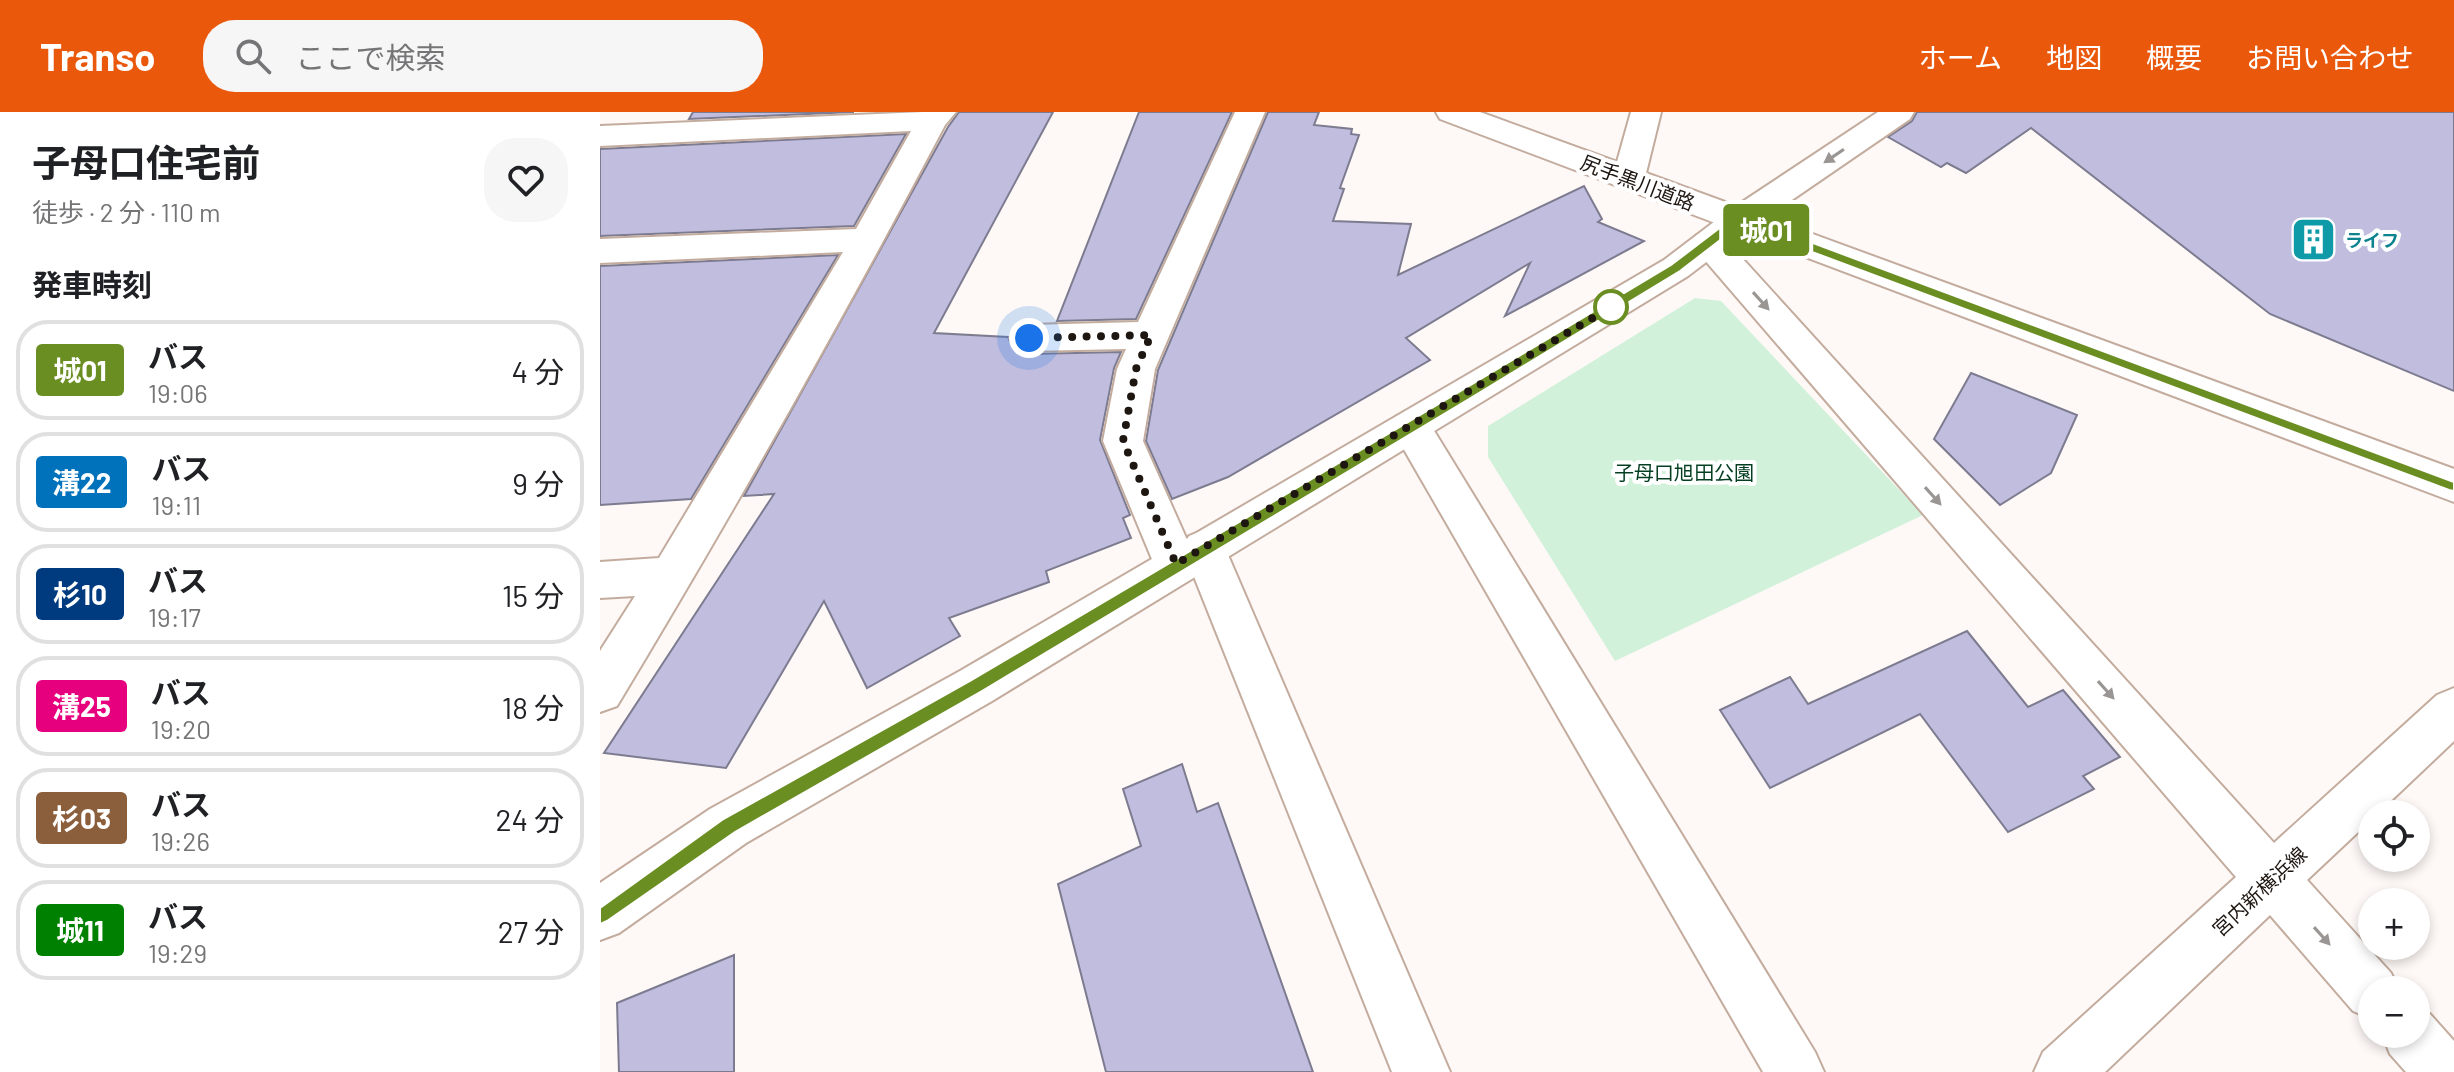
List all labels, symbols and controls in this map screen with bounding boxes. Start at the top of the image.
search box [203,20,763,92]
text: Transo [40,33,155,79]
icon: search [231,34,275,78]
text: ここで検索 [295,39,445,75]
text: ホーム [1919,40,2002,74]
text: 地図 [2046,40,2102,74]
text: 概要 [2146,40,2202,74]
text: お問い合わせ [2246,40,2414,74]
button: heart [484,138,568,222]
text: 子母口住宅前 [32,139,260,185]
one-way arrow [1824,148,1845,163]
street label: 尻手黒川道路 [1578,149,1698,215]
text: 徒歩 · 2 分 · 110 m [32,196,221,227]
line badge: 城01 [1720,204,1812,256]
text: 城01 [1739,213,1793,247]
building icon: ライフ [2290,216,2338,264]
place label: ライフ [2345,229,2399,251]
text: 発車時刻 [32,266,152,302]
unlabelled marker [1594,290,1628,324]
one-way arrow [1751,292,1769,311]
your location [1009,318,1049,358]
text: バス [148,338,208,374]
text: 城01 [53,353,107,387]
text: 4 分 [511,353,564,389]
text: 19:06 [148,377,208,408]
text: バス [151,450,211,486]
park label: 子母口旭田公園 [1614,460,1754,484]
text: 溝22 [52,465,111,499]
text: 9 分 [512,465,564,501]
one-way arrow [1924,486,1942,505]
text: 19:11 [151,489,201,520]
text: バス [148,562,208,598]
text: 杉10 [53,577,107,611]
text: 15 分 [502,577,564,613]
text: 19:17 [148,601,201,632]
text: バス [151,674,211,710]
one-way arrow [2097,680,2114,700]
text: 溝25 [52,689,111,723]
text: 18 分 [502,689,564,725]
text: 19:20 [151,713,211,744]
text: バス [151,786,211,822]
map controls [2358,800,2430,1048]
button: locate [2358,800,2430,872]
text: 杉03 [52,801,111,835]
text: 24 分 [495,801,564,837]
text: 19:26 [151,825,210,856]
street label: 宮内新横浜線 [2207,841,2311,941]
button: + [2358,888,2430,960]
text: バス [148,898,208,934]
text: 城11 [56,913,104,947]
text: 27 分 [498,913,564,949]
one-way arrow [2313,925,2330,945]
text: 19:29 [148,937,207,968]
button: − [2358,976,2430,1048]

